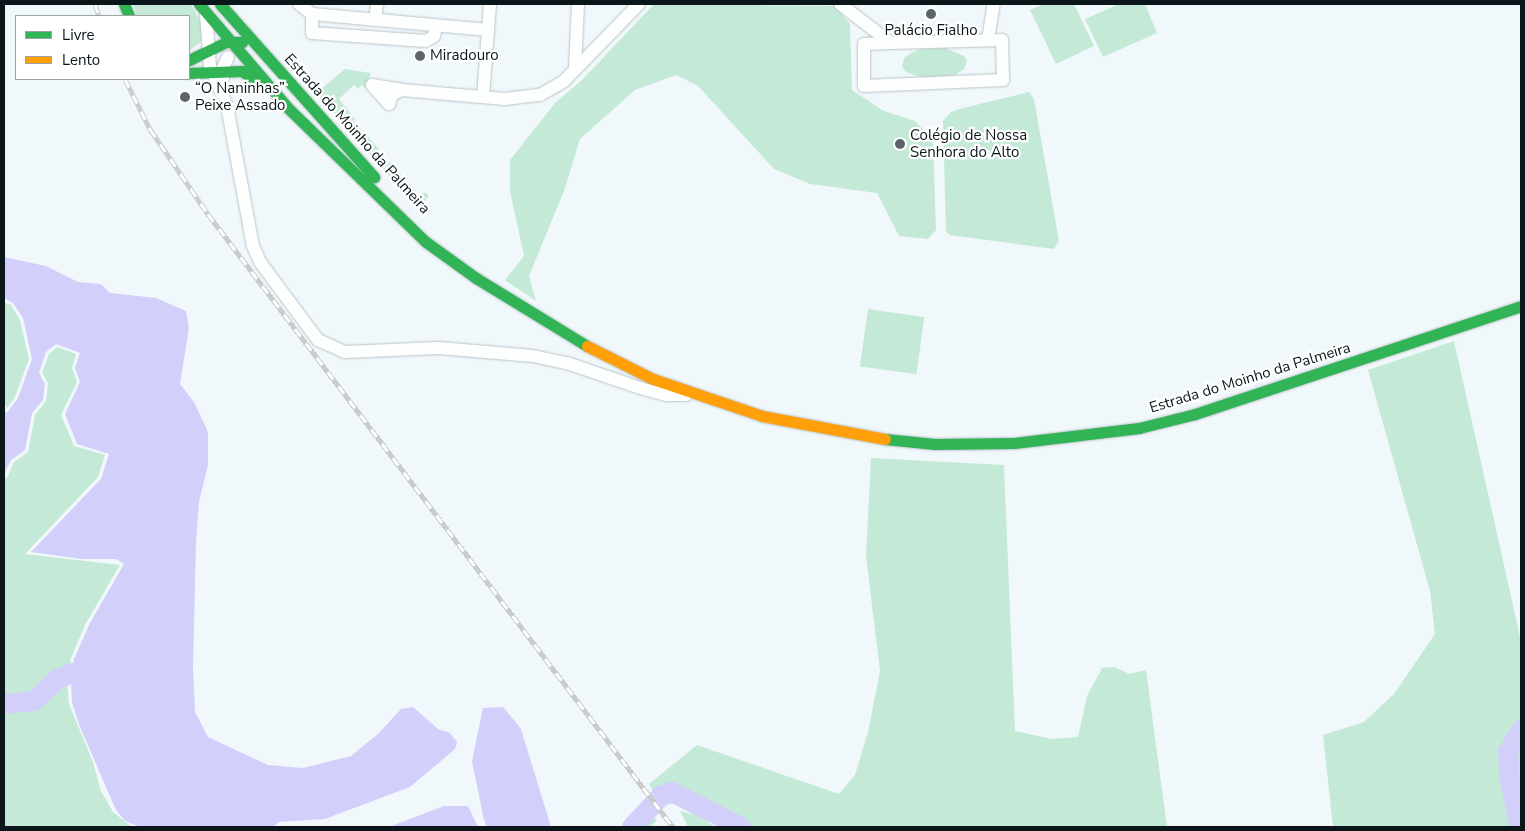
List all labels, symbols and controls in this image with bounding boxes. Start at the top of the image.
marker: Palácio Fialho [925,8,937,20]
legend [15,15,190,80]
place label: Palácio Fialho [884,22,978,40]
text: Livre [62,25,95,45]
place label: Miradouro [430,47,499,65]
text: Lento [62,50,100,70]
street label: Estrada do Moinho da Palmeira [280,50,434,218]
marker: Miradouro [414,50,426,62]
place label: “O Naninhas” Peixe Assado [195,79,285,114]
marker: “O Naninhas” Peixe Assado [179,91,191,103]
place label: Colégio de Nossa Senhora do Alto [910,126,1027,161]
marker: Colégio de Nossa Senhora do Alto [894,138,906,150]
street label: Estrada do Moinho da Palmeira [1147,339,1353,417]

